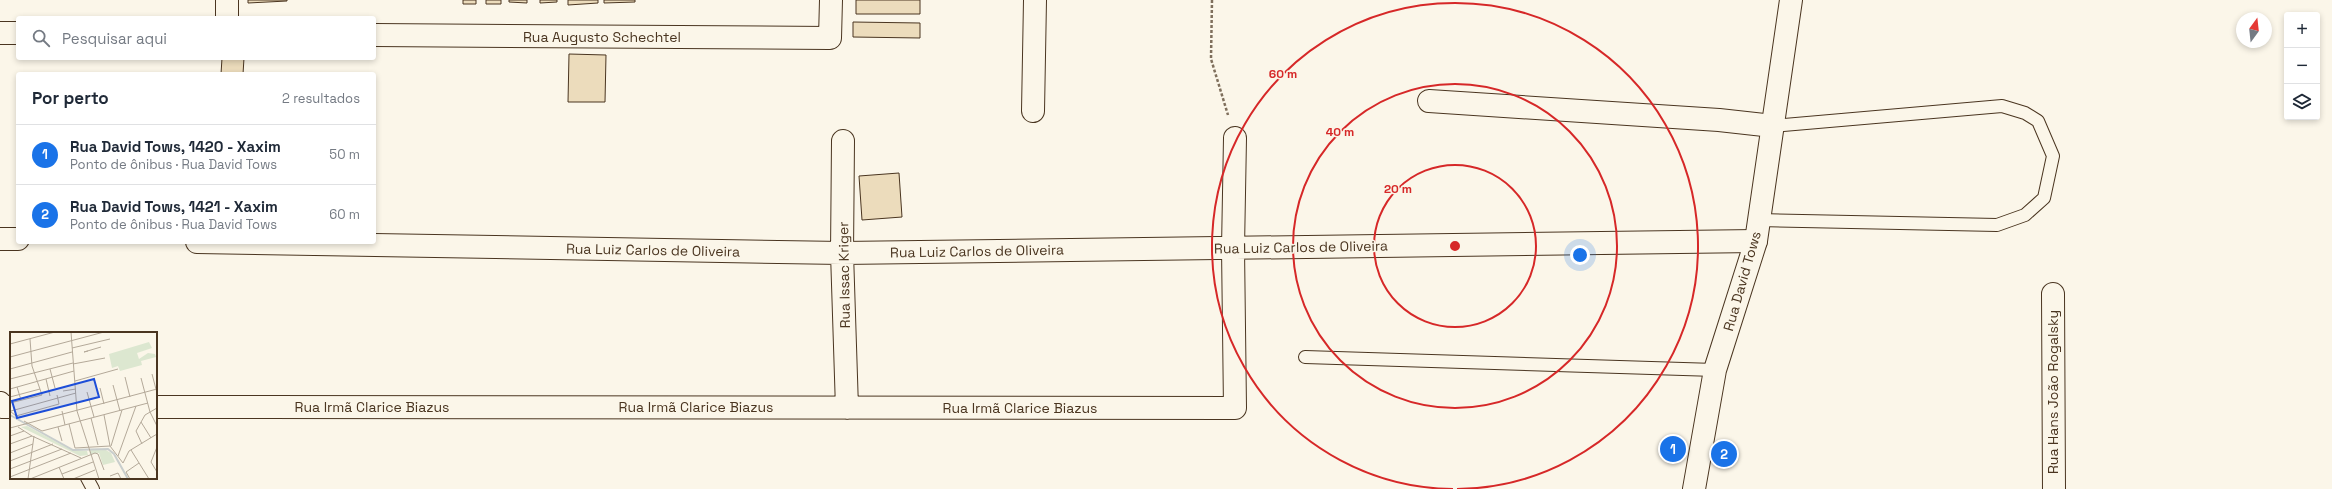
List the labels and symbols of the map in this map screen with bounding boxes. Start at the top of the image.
north arrow [2236,12,2272,48]
street label: Rua Augusto Schechtel [523,28,681,46]
text: 60 m [1269,66,1297,82]
text: 40 m [1326,124,1354,140]
text: 20 m [1384,181,1412,197]
street label: Rua Issac Kriger [834,221,854,329]
street label: Rua David Tows [1719,229,1765,333]
street label: Rua Luiz Carlos de Oliveira [1214,236,1388,258]
street label: Rua Luiz Carlos de Oliveira [566,239,740,261]
centre of rings [1448,239,1462,253]
street label: Rua Luiz Carlos de Oliveira [890,240,1064,262]
your location [1570,245,1590,265]
street label: Rua Hans João Rogalsky [2044,310,2062,474]
inset map [10,332,157,479]
street label: Rua Irmã Clarice Biazus [295,398,449,416]
street label: Rua Irmã Clarice Biazus [619,398,773,416]
street label: Rua Irmã Clarice Biazus [943,399,1097,417]
pin: 1 [1660,434,1686,464]
pin: 2 [1711,439,1737,469]

